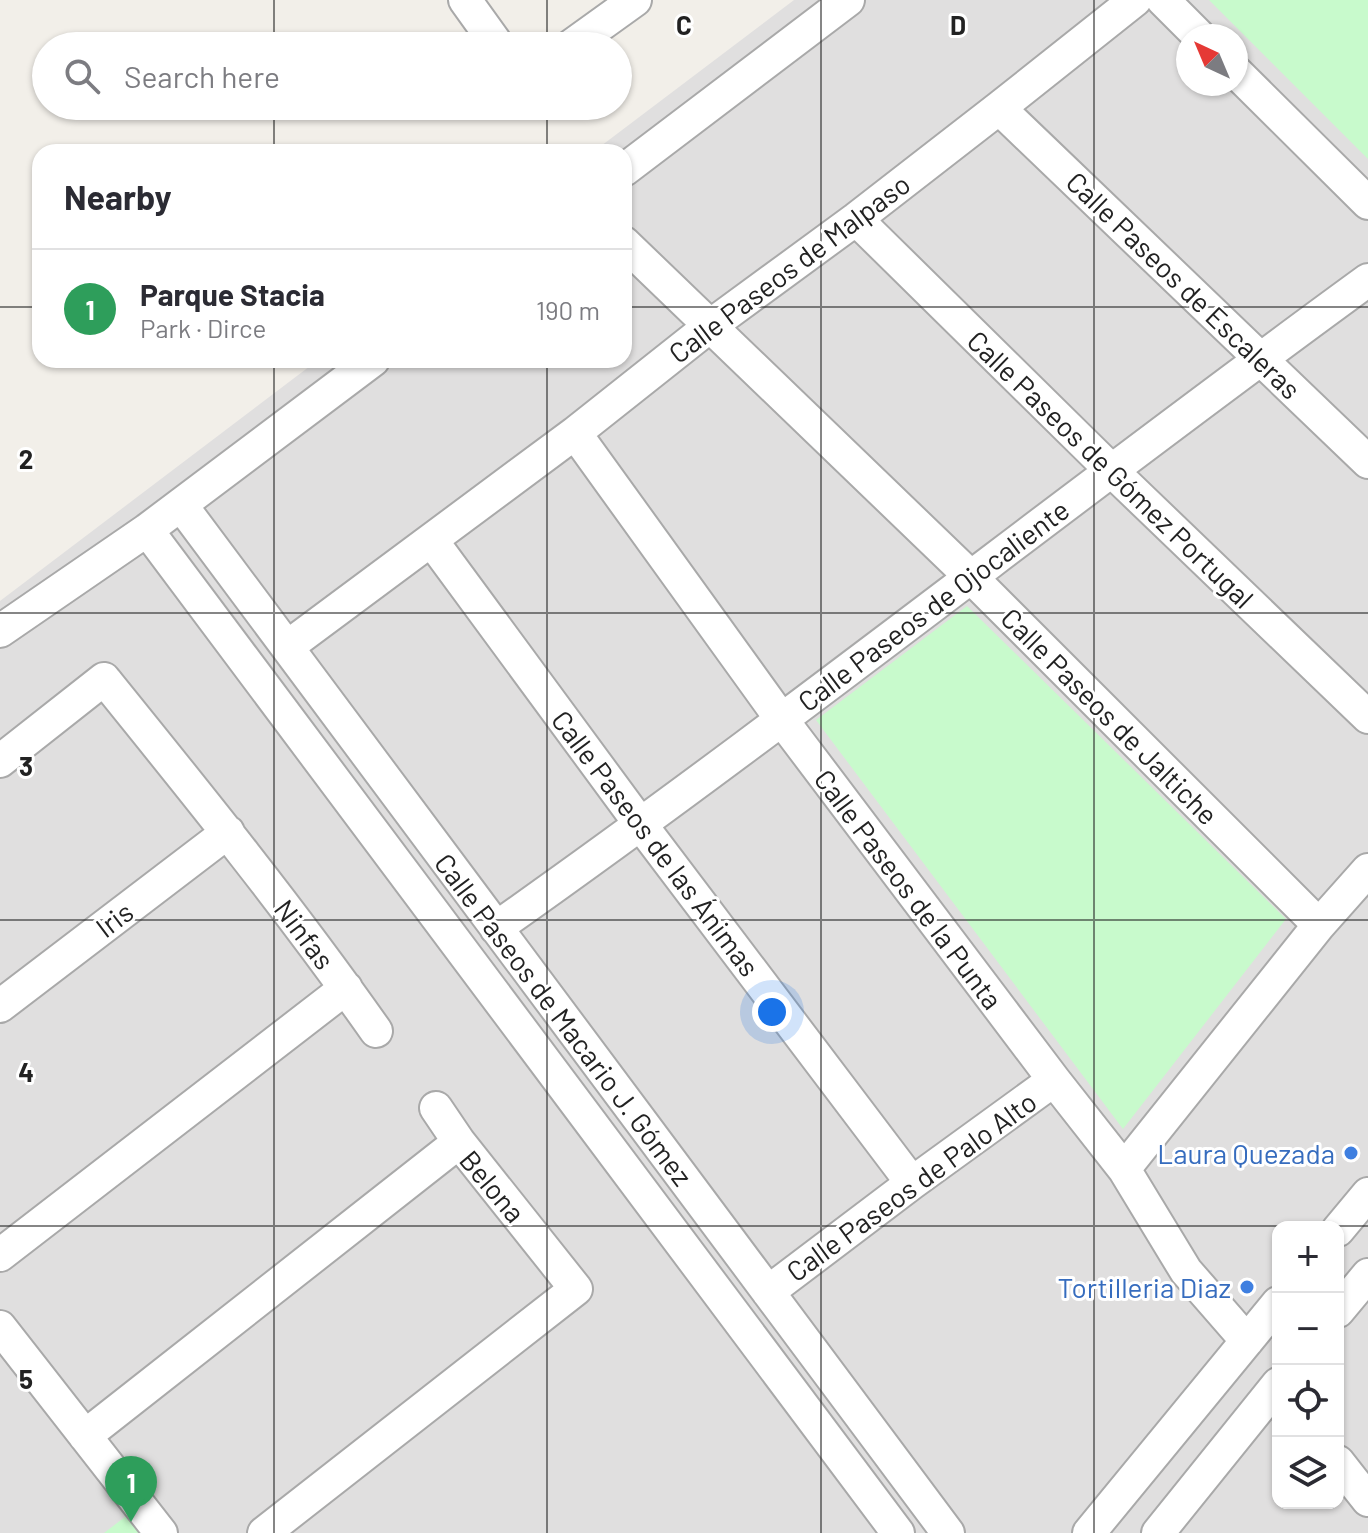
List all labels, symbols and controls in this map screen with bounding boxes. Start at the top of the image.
text: C [676,9,692,40]
text: D [950,9,966,40]
north arrow [1176,24,1248,96]
search box [32,32,632,120]
icon: search [60,54,104,98]
text: Search here [124,58,280,94]
street label: Calle Paseos de Escaleras [1060,164,1308,406]
street label: Calle Paseos de Malpaso [662,166,916,370]
text: Nearby [64,176,172,217]
text: Parque Stacia [140,276,325,312]
text: 1 [85,294,95,325]
text: 190 m [536,294,600,325]
text: Park · Dirce [140,312,266,343]
street label: Calle Paseos de Gómez Portugal [961,323,1261,615]
text: 2 [19,443,33,474]
street label: Calle Paseos de Ojocaliente [791,492,1075,718]
street label: Calle Paseos de Jaltiche [995,601,1225,831]
street label: Calle Paseos de las Ánimas [545,703,767,983]
text: 3 [19,750,33,781]
street label: Calle Paseos de la Punta [808,762,1010,1016]
street label: Calle Paseos de Macario J. Gómez [428,846,700,1192]
street label: Ninfas [268,892,342,976]
street label: Iris [89,894,139,944]
your location [752,992,792,1032]
text: 4 [18,1056,34,1087]
street label: Calle Paseos de Palo Alto [779,1084,1043,1288]
place label: Laura Quezada [1157,1136,1335,1170]
street label: Belona [453,1143,533,1229]
marker: Laura Quezada [1342,1144,1360,1162]
map controls [1272,1221,1344,1509]
button: + [1272,1221,1344,1293]
place label: Tortilleria Diaz [1058,1270,1231,1304]
marker: Tortilleria Diaz [1238,1278,1256,1296]
button: − [1272,1293,1344,1365]
text: 5 [19,1363,33,1394]
button: locate [1272,1365,1344,1437]
button: layers [1272,1437,1344,1509]
pin: 1 [105,1456,157,1522]

